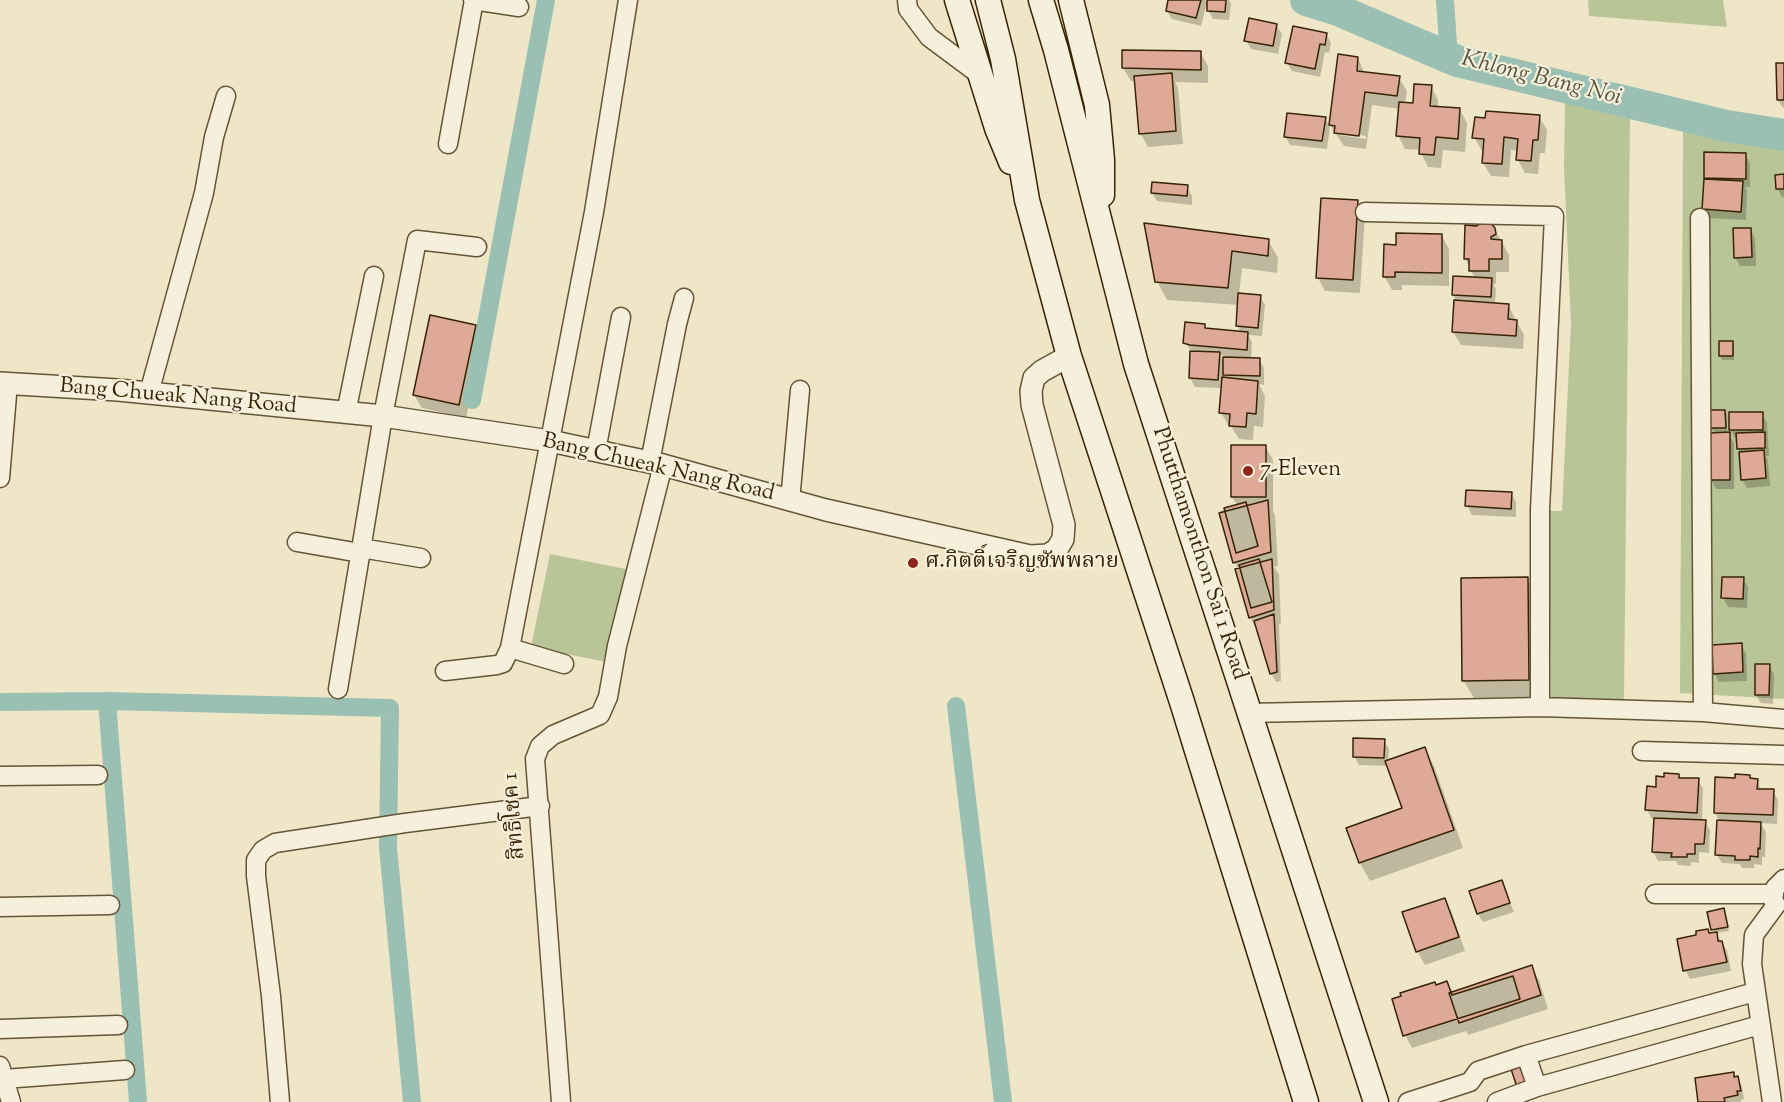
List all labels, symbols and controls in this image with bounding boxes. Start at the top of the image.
water label: Khlong Bang Noi [1458,46,1624,114]
street label: Bang Chueak Nang Road [58,374,298,422]
street label: Phutthamonthon Sai 1 Road [1145,424,1251,684]
street label: Bang Chueak Nang Road [539,429,777,509]
place label: 7-Eleven [1260,458,1341,484]
marker: 7-Eleven [1241,464,1255,478]
place label: ศ.กิตติ์เจริญซัพพลาย [925,550,1119,576]
marker: ศ.กิตติ์เจริญซัพพลาย [906,556,920,570]
street label: สิทธิโชค 1 [499,771,533,861]

